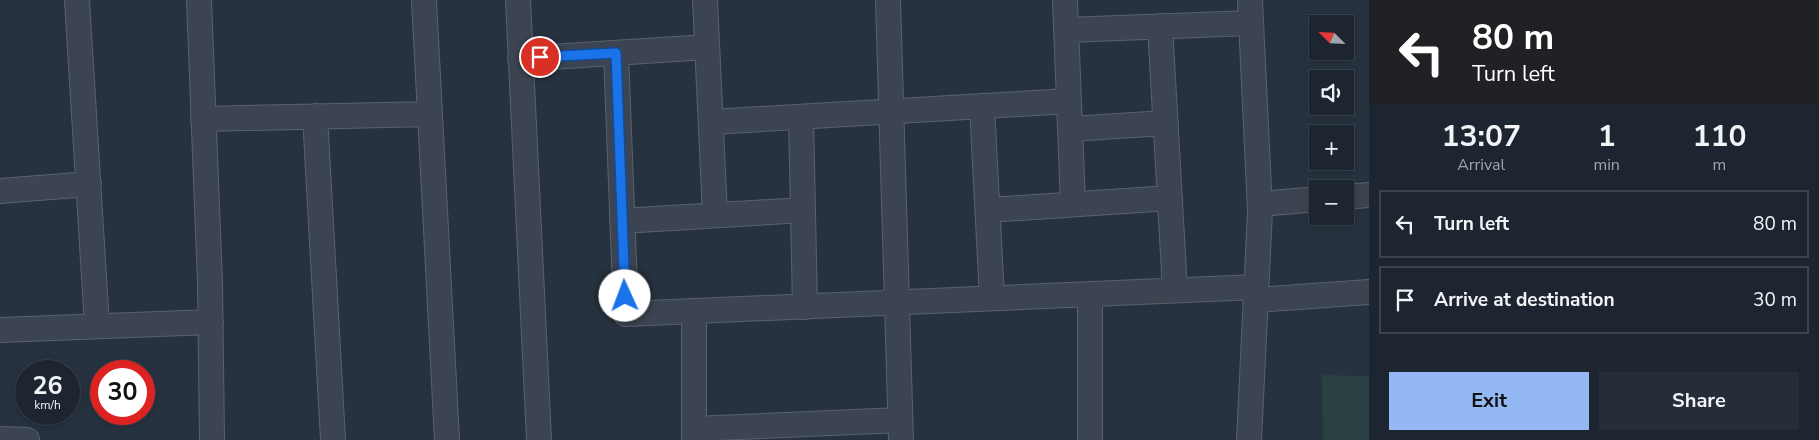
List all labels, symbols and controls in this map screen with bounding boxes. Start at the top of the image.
text: 80 m [1472,14,1554,61]
north arrow [1309,15,1354,60]
map controls [1309,15,1354,225]
icon: left [1389,20,1454,85]
pin [519,36,561,78]
icon: arrive [526,43,554,71]
text: Turn left [1472,59,1555,89]
button: sound [1309,70,1354,115]
text: 13:07 [1442,116,1521,157]
text: 1 [1598,116,1616,157]
text: 110 [1692,116,1746,157]
button: + [1309,125,1354,170]
text: Arrival [1457,154,1505,176]
text: min [1593,154,1620,176]
text: m [1713,154,1726,176]
button: − [1309,180,1354,225]
icon: left [1391,210,1419,238]
text: Turn left [1434,211,1509,237]
text: 80 m [1753,211,1797,237]
position arrow [598,269,650,321]
icon: arrive [1391,286,1419,314]
text: Arrive at destination [1434,287,1615,313]
text: 30 m [1753,287,1797,313]
speed limit sign: 30 [90,360,155,425]
text: 26 [32,369,63,403]
button: Exit [1389,372,1589,430]
button: Share [1599,372,1799,430]
text: km/h [34,397,61,413]

